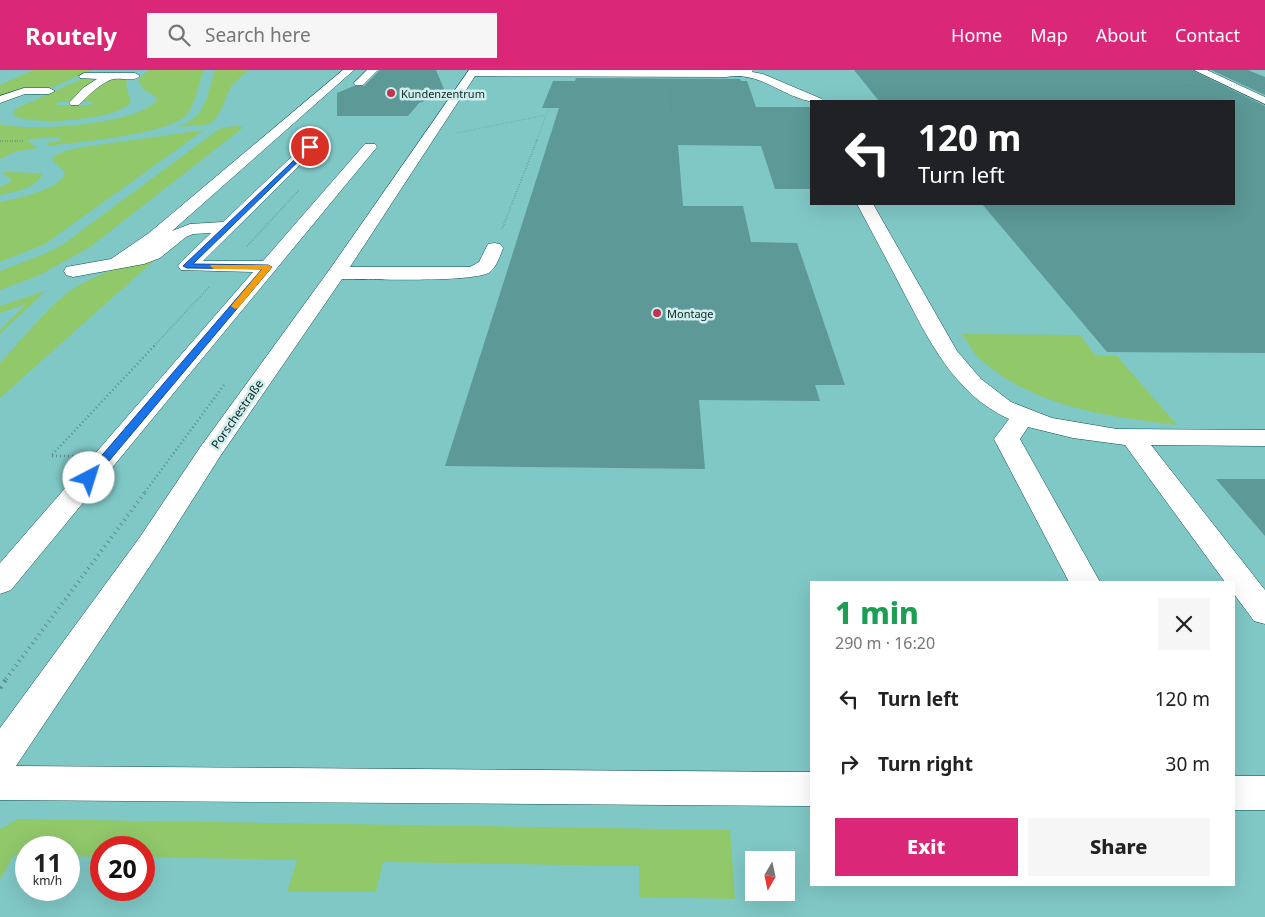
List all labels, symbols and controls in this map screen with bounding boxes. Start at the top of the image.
search box [147,13,497,58]
text: Routely [25,19,117,52]
icon: search [165,21,193,49]
text: Search here [205,22,311,48]
text: Home [951,23,1002,47]
text: Map [1030,23,1068,47]
text: About [1096,23,1147,47]
text: Contact [1175,23,1240,47]
place label: Kundenzentrum [401,86,485,101]
marker: Kundenzentrum [385,87,397,99]
text: 120 m [918,114,1021,161]
icon: left [835,120,900,185]
pin [289,126,331,168]
icon: arrive [296,133,324,161]
text: Turn left [918,159,1005,189]
place label: Montage [667,306,714,321]
marker: Montage [651,307,663,319]
street label: Porschestraße [207,376,267,452]
position arrow [62,451,114,503]
text: 1 min [835,592,919,633]
button: close [1158,598,1210,650]
text: 290 m · 16:20 [835,632,935,654]
icon: left [835,685,863,713]
text: Turn left [878,686,959,712]
text: 120 m [1155,686,1210,712]
icon: right [835,750,863,778]
text: Turn right [878,751,973,777]
text: 30 m [1166,751,1210,777]
button: Exit [835,818,1018,876]
button: Share [1028,818,1210,876]
speed limit sign: 20 [90,836,155,901]
text: 11 [33,845,62,879]
north arrow [745,851,795,901]
map controls [745,851,795,901]
text: km/h [33,872,62,889]

